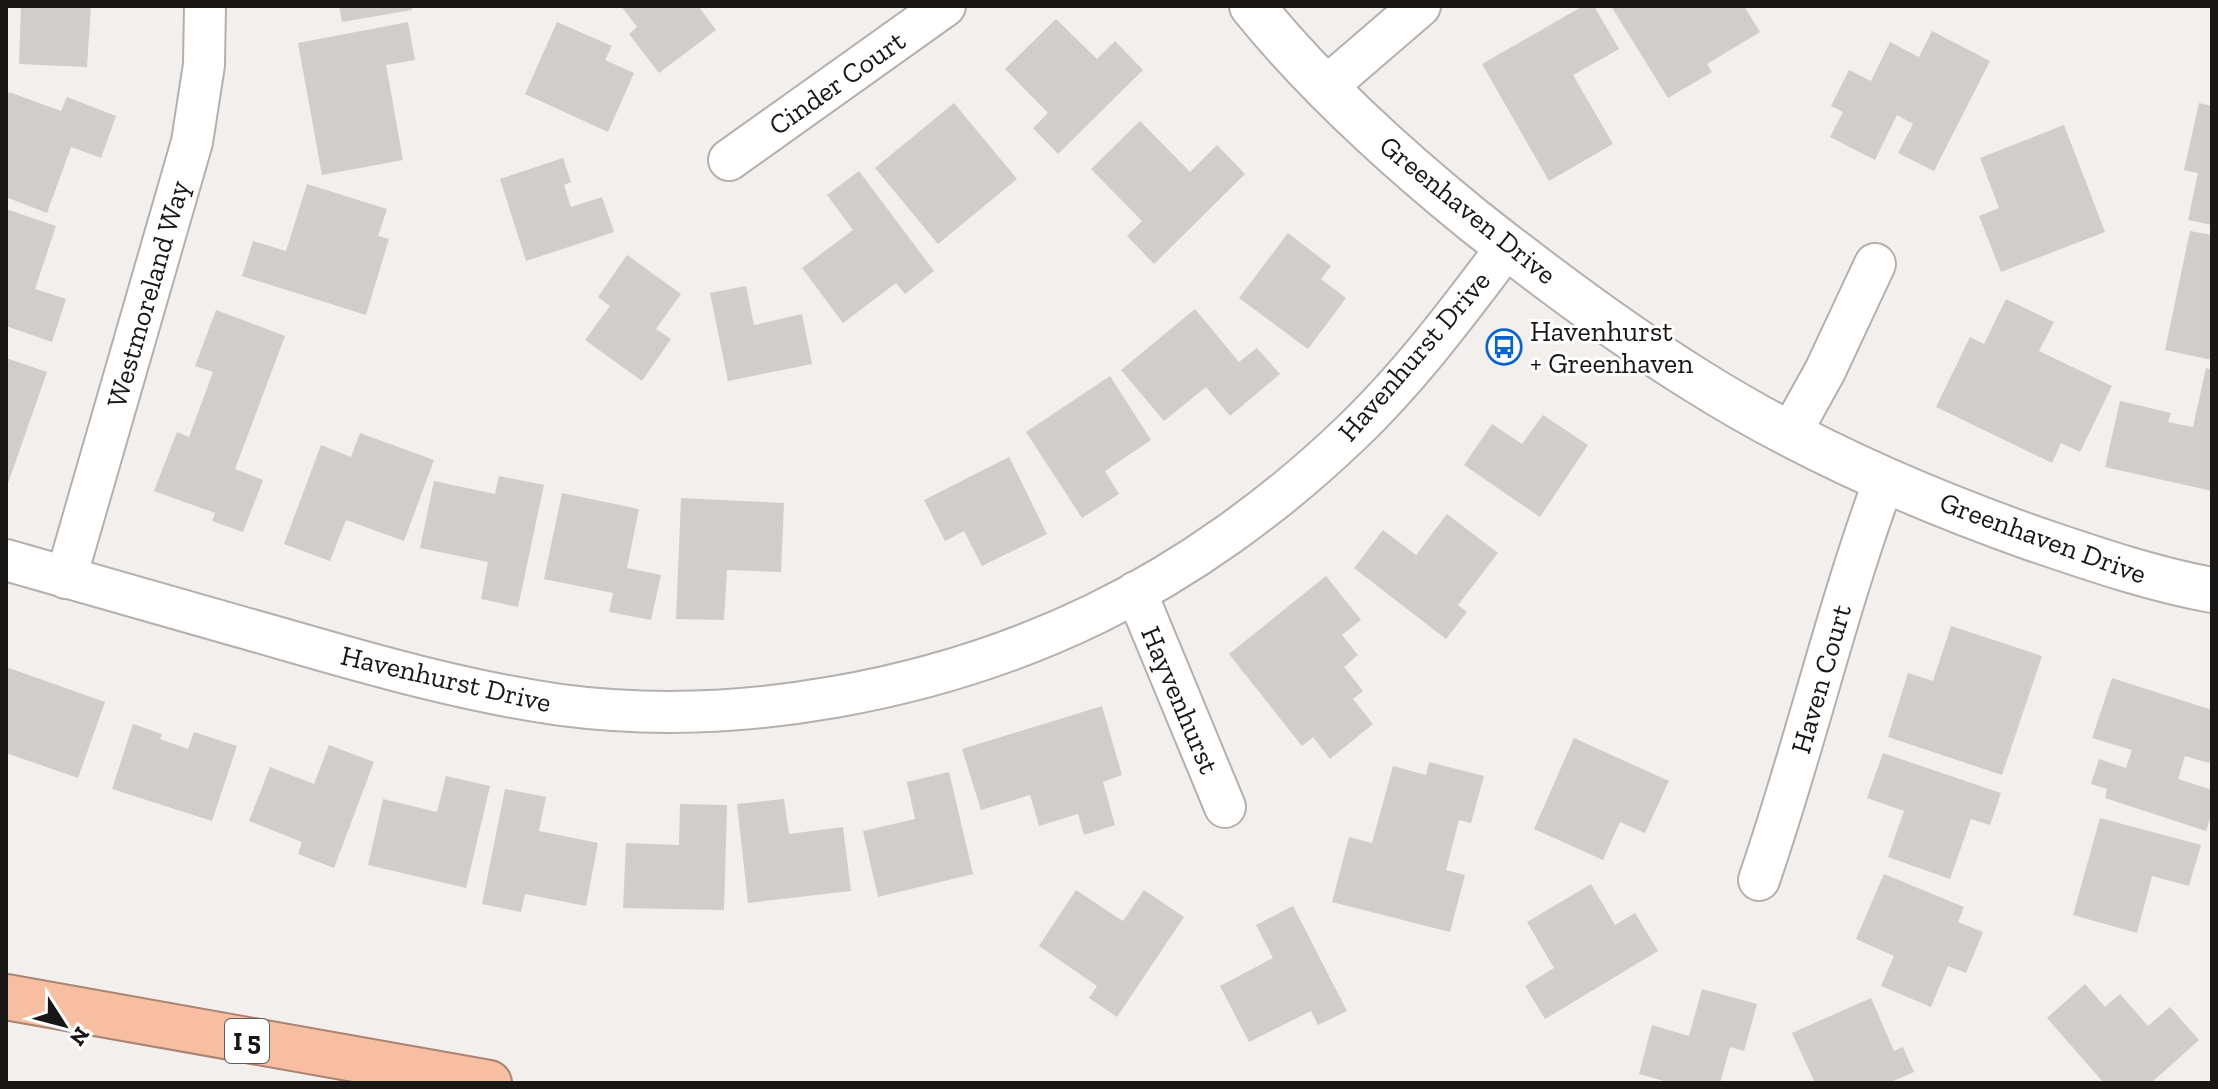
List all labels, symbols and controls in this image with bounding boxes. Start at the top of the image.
street label: Cinder Court [763,24,912,142]
street label: Greenhaven Drive [1373,129,1563,291]
street label: Westmoreland Way [100,176,196,411]
street label: Havenhurst Drive [1331,264,1497,448]
place label: Havenhurst + Greenhaven [1530,315,1693,380]
bus stop icon: Havenhurst + Greenhaven [1485,328,1523,366]
street label: Greenhaven Drive [1935,485,2151,591]
street label: Haven Court [1784,600,1858,757]
street label: Hayvenhurst [1134,621,1226,779]
street label: Havenhurst Drive [338,639,554,719]
north arrow [24,985,104,1065]
road number: I 5 [225,1019,269,1063]
text: N [64,1022,96,1051]

